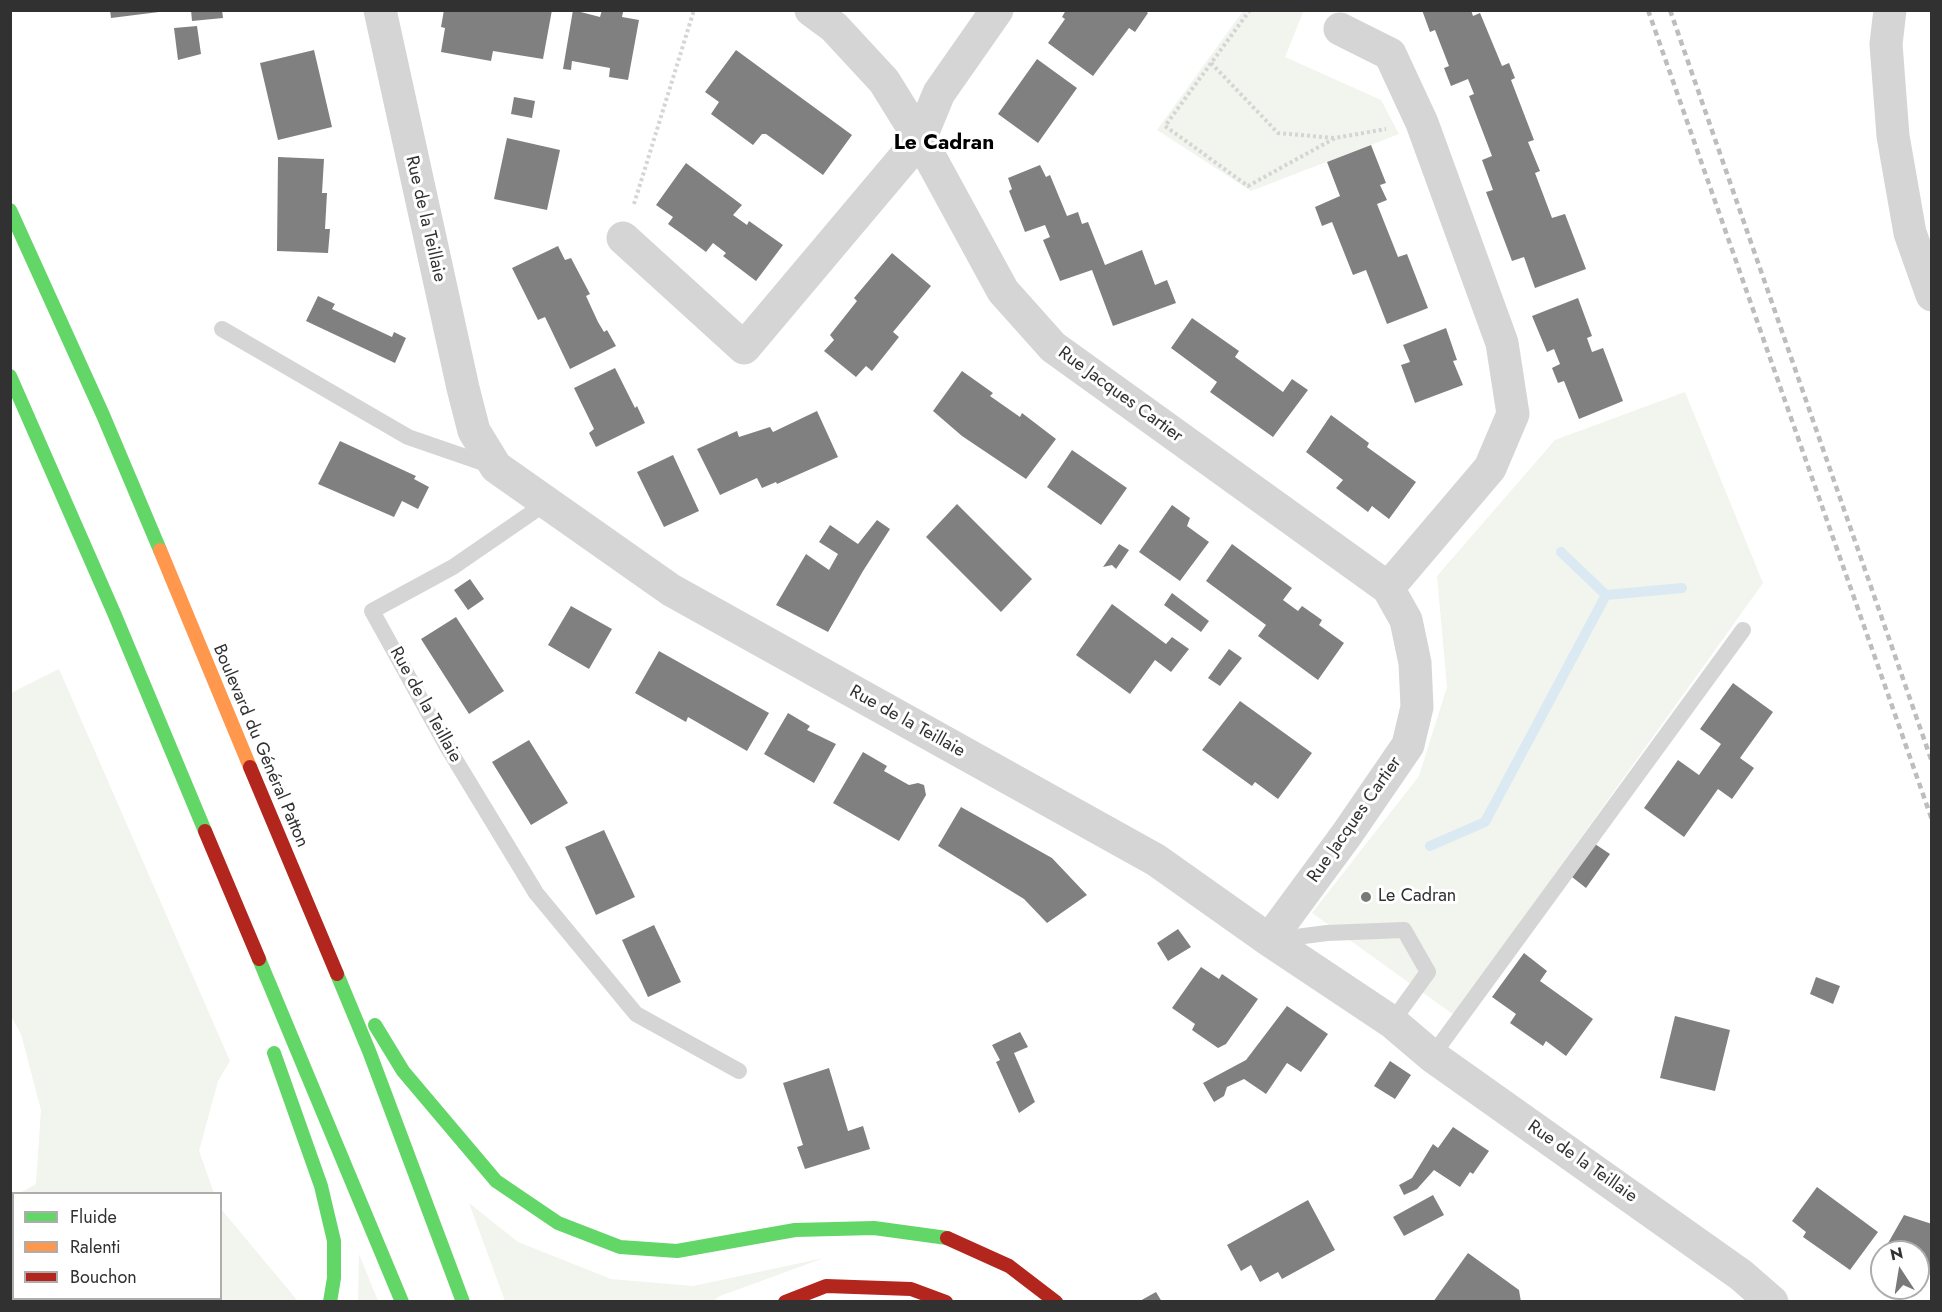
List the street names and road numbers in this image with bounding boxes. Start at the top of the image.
street label: Rue de la Teillaie [400,154,450,284]
street label: Rue Jacques Cartier [1053,342,1187,448]
street label: Boulevard du Général Patton [207,641,313,851]
street label: Rue de la Teillaie [384,643,466,767]
street label: Rue de la Teillaie [845,681,969,763]
street label: Rue Jacques Cartier [1303,753,1407,887]
street label: Rue de la Teillaie [1523,1116,1641,1208]

